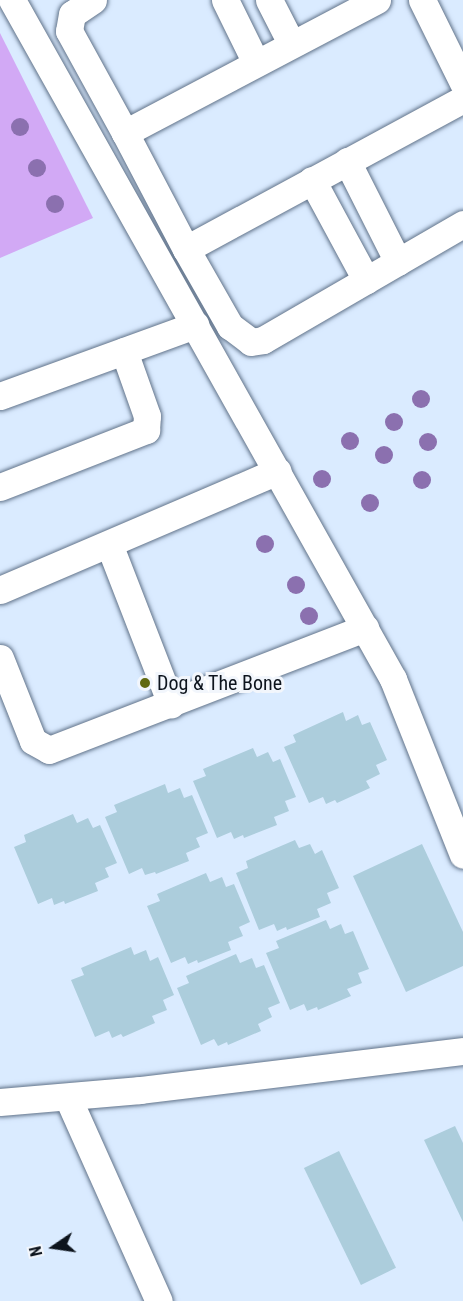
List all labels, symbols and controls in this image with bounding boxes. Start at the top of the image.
place label: Dog & The Bone [157,671,282,695]
marker: Dog & The Bone [138,676,152,690]
north arrow [24,1217,84,1277]
text: N [26,1244,46,1258]

